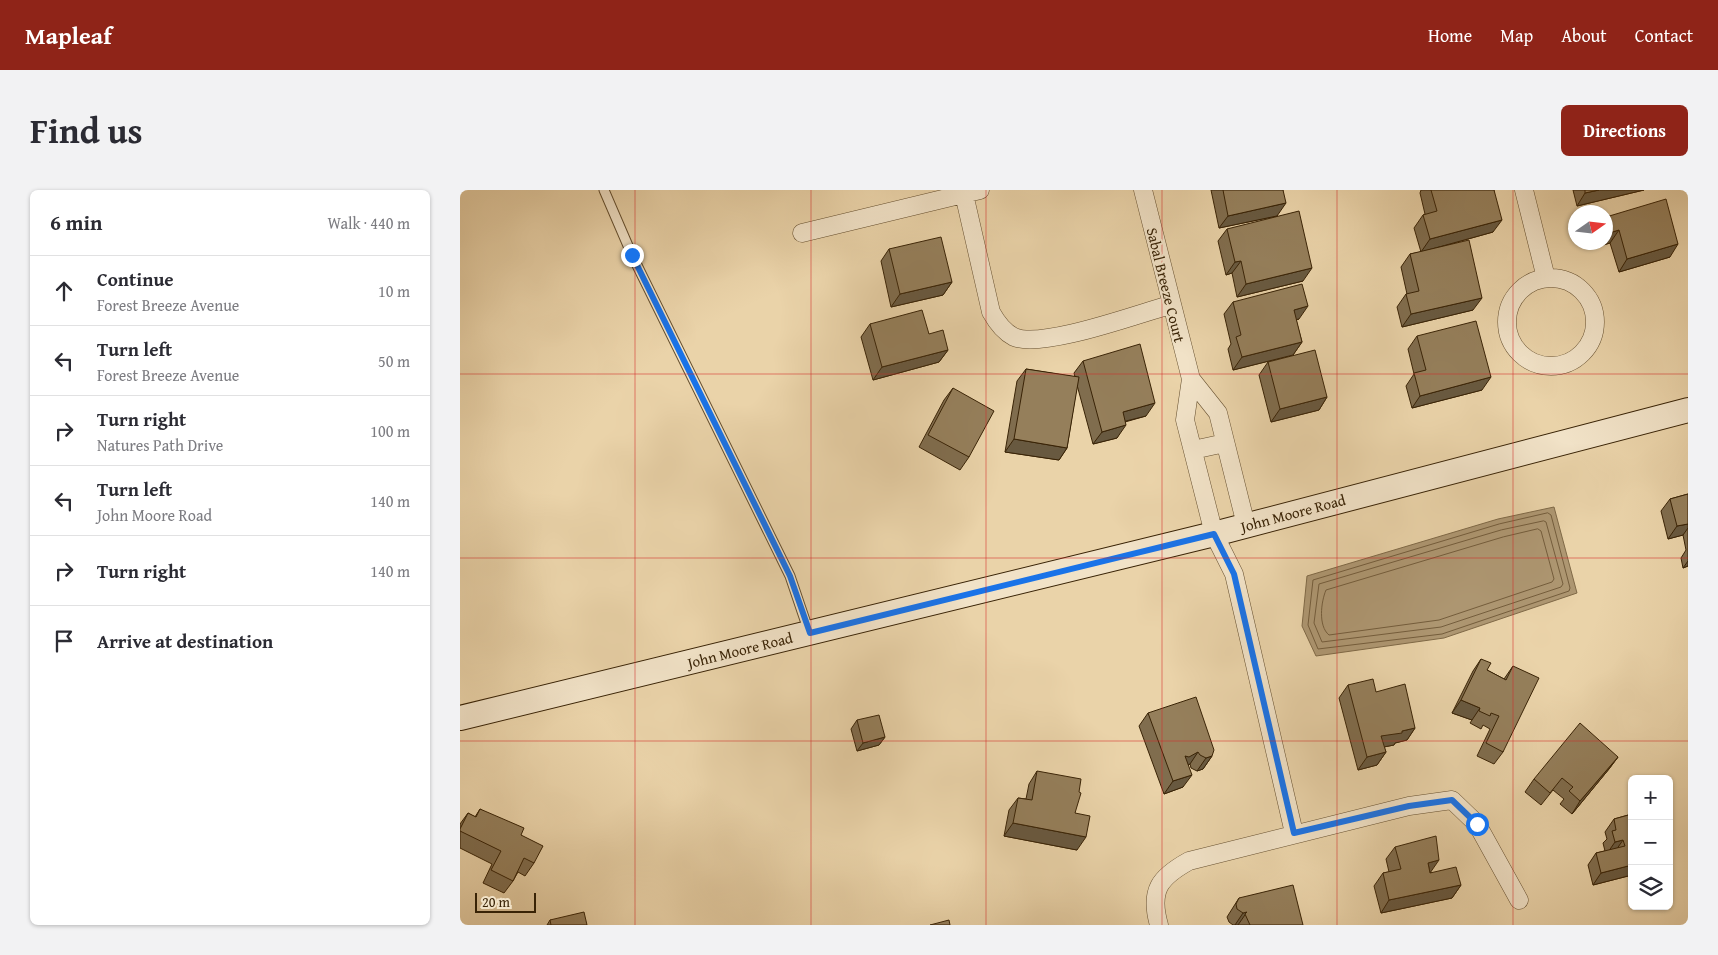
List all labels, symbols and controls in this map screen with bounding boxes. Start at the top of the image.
text: Mapleaf [25,18,112,53]
text: Home [1428,22,1472,49]
text: Map [1500,22,1533,49]
text: About [1561,22,1607,49]
text: Contact [1635,22,1693,49]
text: Find us [30,105,143,156]
button: Directions [1561,105,1688,156]
north arrow [1568,205,1613,250]
text: 6 min [50,207,102,238]
text: Walk · 440 m [327,211,410,235]
street label: Sabal Breeze Court [1142,225,1191,345]
route end [621,244,644,267]
text: Continue [97,265,174,293]
icon: ahead [50,277,78,305]
text: 10 m [378,279,410,303]
text: Forest Breeze Avenue [97,293,239,317]
text: Turn left [97,335,172,363]
icon: left [50,347,78,375]
text: 50 m [378,349,410,373]
text: Forest Breeze Avenue [97,363,239,387]
text: Turn right [97,405,186,433]
icon: right [50,417,78,445]
text: 100 m [370,419,410,443]
text: Natures Path Drive [97,433,223,457]
text: Turn left [97,475,172,503]
icon: left [50,487,78,515]
text: 140 m [370,489,410,513]
street label: John Moore Road [1236,489,1348,538]
text: John Moore Road [97,503,212,527]
icon: right [50,557,78,585]
text: Turn right [97,557,186,585]
text: 140 m [370,559,410,583]
icon: arrive [50,627,78,655]
text: Arrive at destination [97,627,273,655]
street label: John Moore Road [683,627,795,674]
map controls [1628,775,1673,910]
button: + [1628,775,1673,820]
route start [1466,813,1489,836]
button: − [1628,820,1673,865]
button: layers [1628,865,1673,910]
scale bar [475,890,536,913]
text: 20 m [482,892,510,912]

